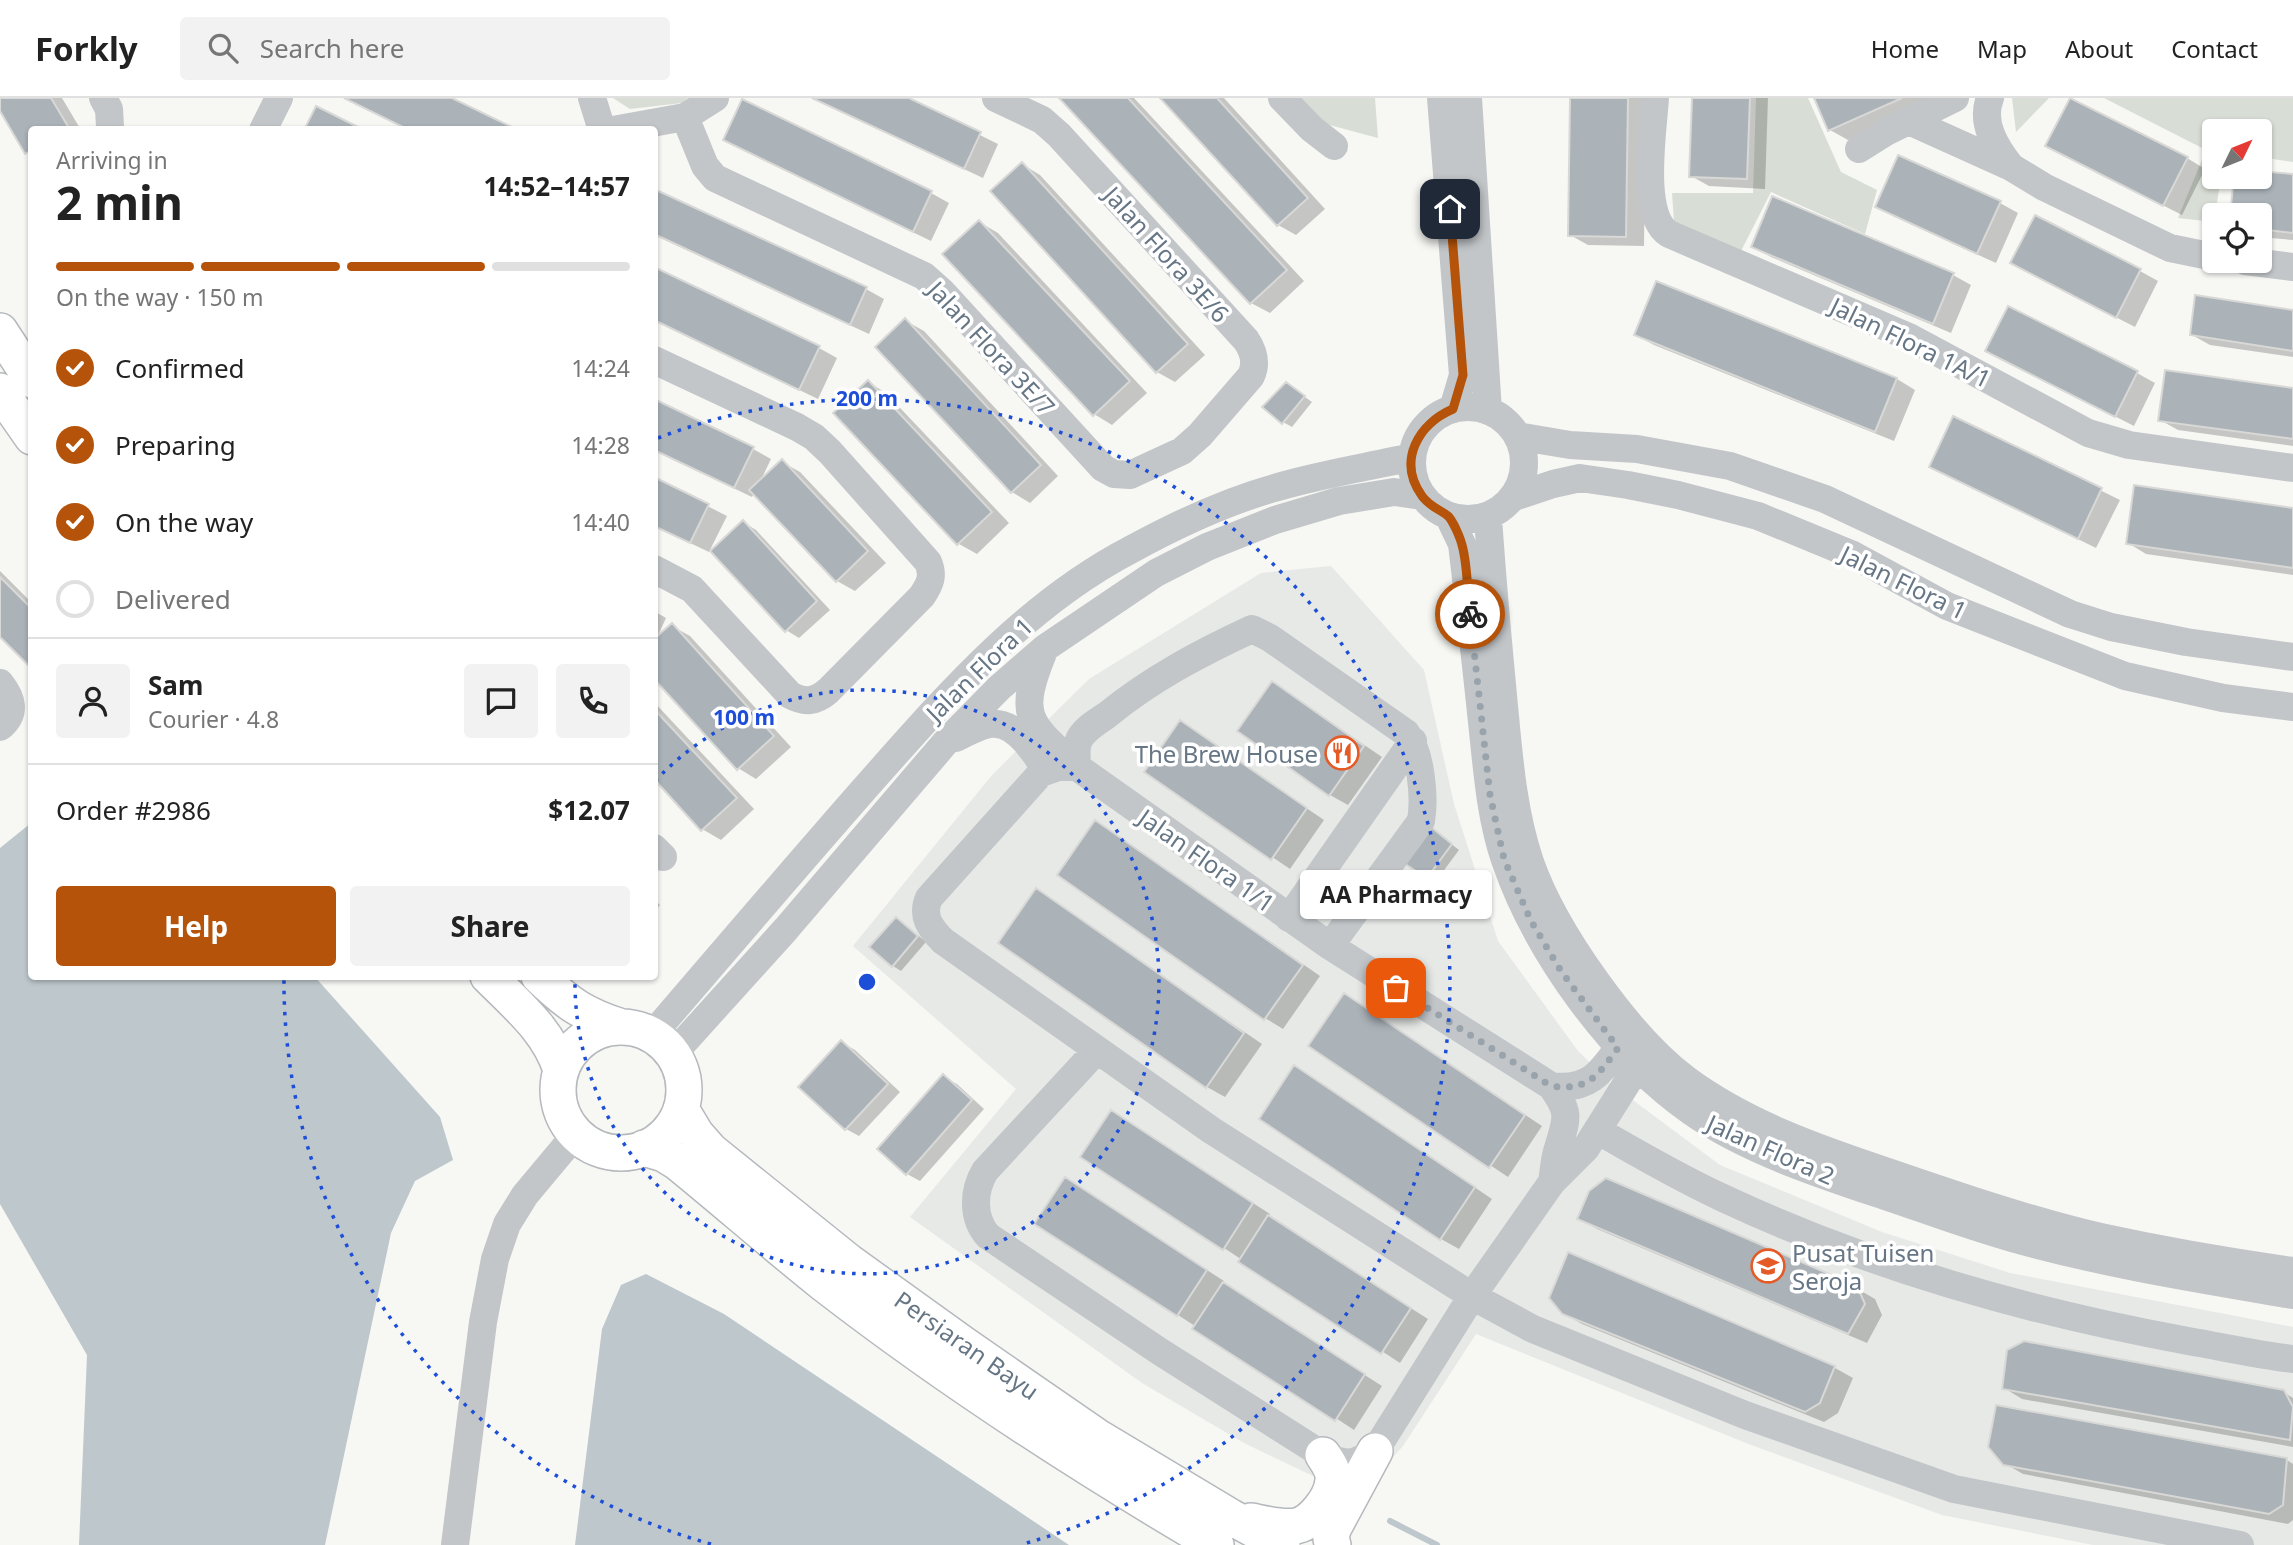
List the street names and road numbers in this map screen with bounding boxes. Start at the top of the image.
street label: Jalan Flora 3E/6 [1096,177,1237,329]
street label: Jalan Flora 3E/7 [920,272,1063,422]
street label: Jalan Flora 1A/1 [1823,288,1997,395]
street label: Jalan Flora 1 [1834,536,1973,627]
street label: Jalan Flora 1 [917,610,1040,730]
street label: Jalan Flora 1/1 [1131,800,1282,919]
street label: Jalan Flora 2 [1700,1105,1840,1192]
street label: Persiaran Bayu [888,1283,1046,1407]

